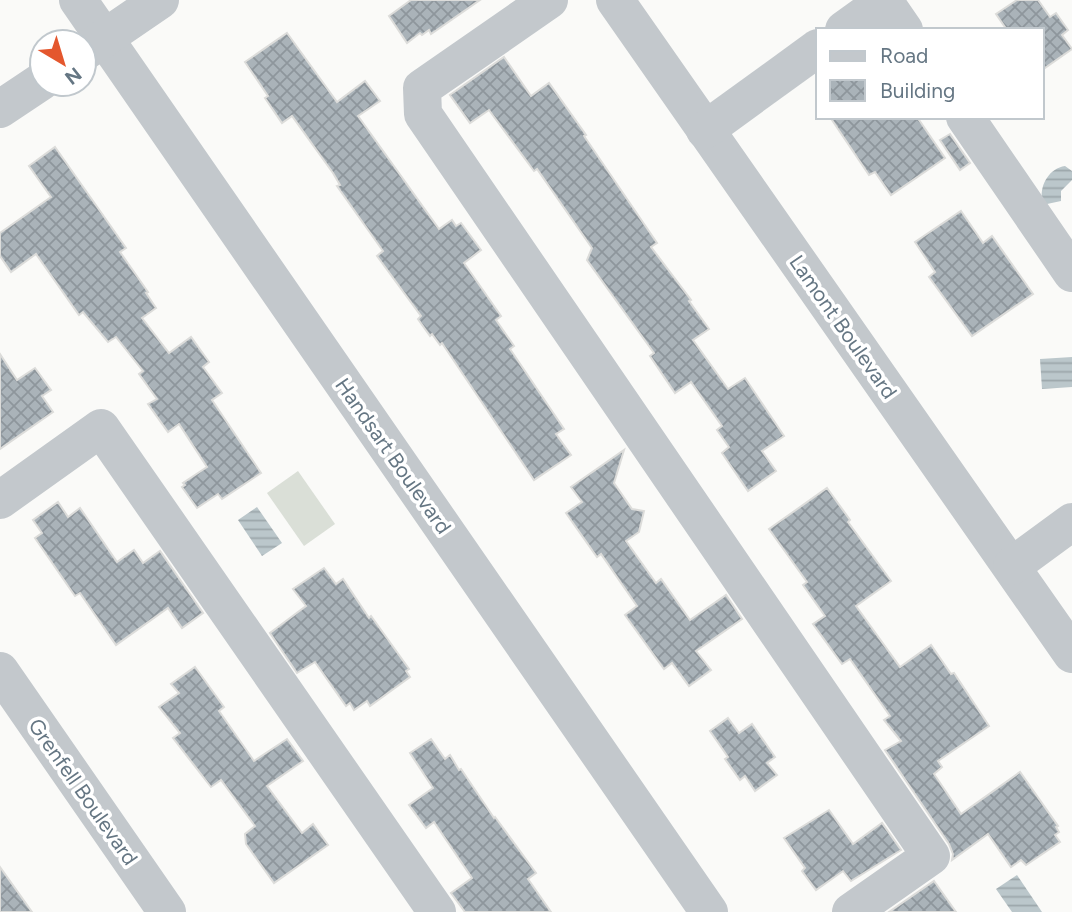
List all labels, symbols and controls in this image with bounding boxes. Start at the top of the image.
north arrow [28,28,98,98]
legend [816,28,1044,119]
text: Road [880,43,928,68]
text: N [60,62,86,90]
text: Building [880,78,955,103]
street label: Lamont Boulevard [784,250,902,403]
street label: Handsart Boulevard [330,373,457,538]
street label: Grenfell Boulevard [24,714,143,870]

